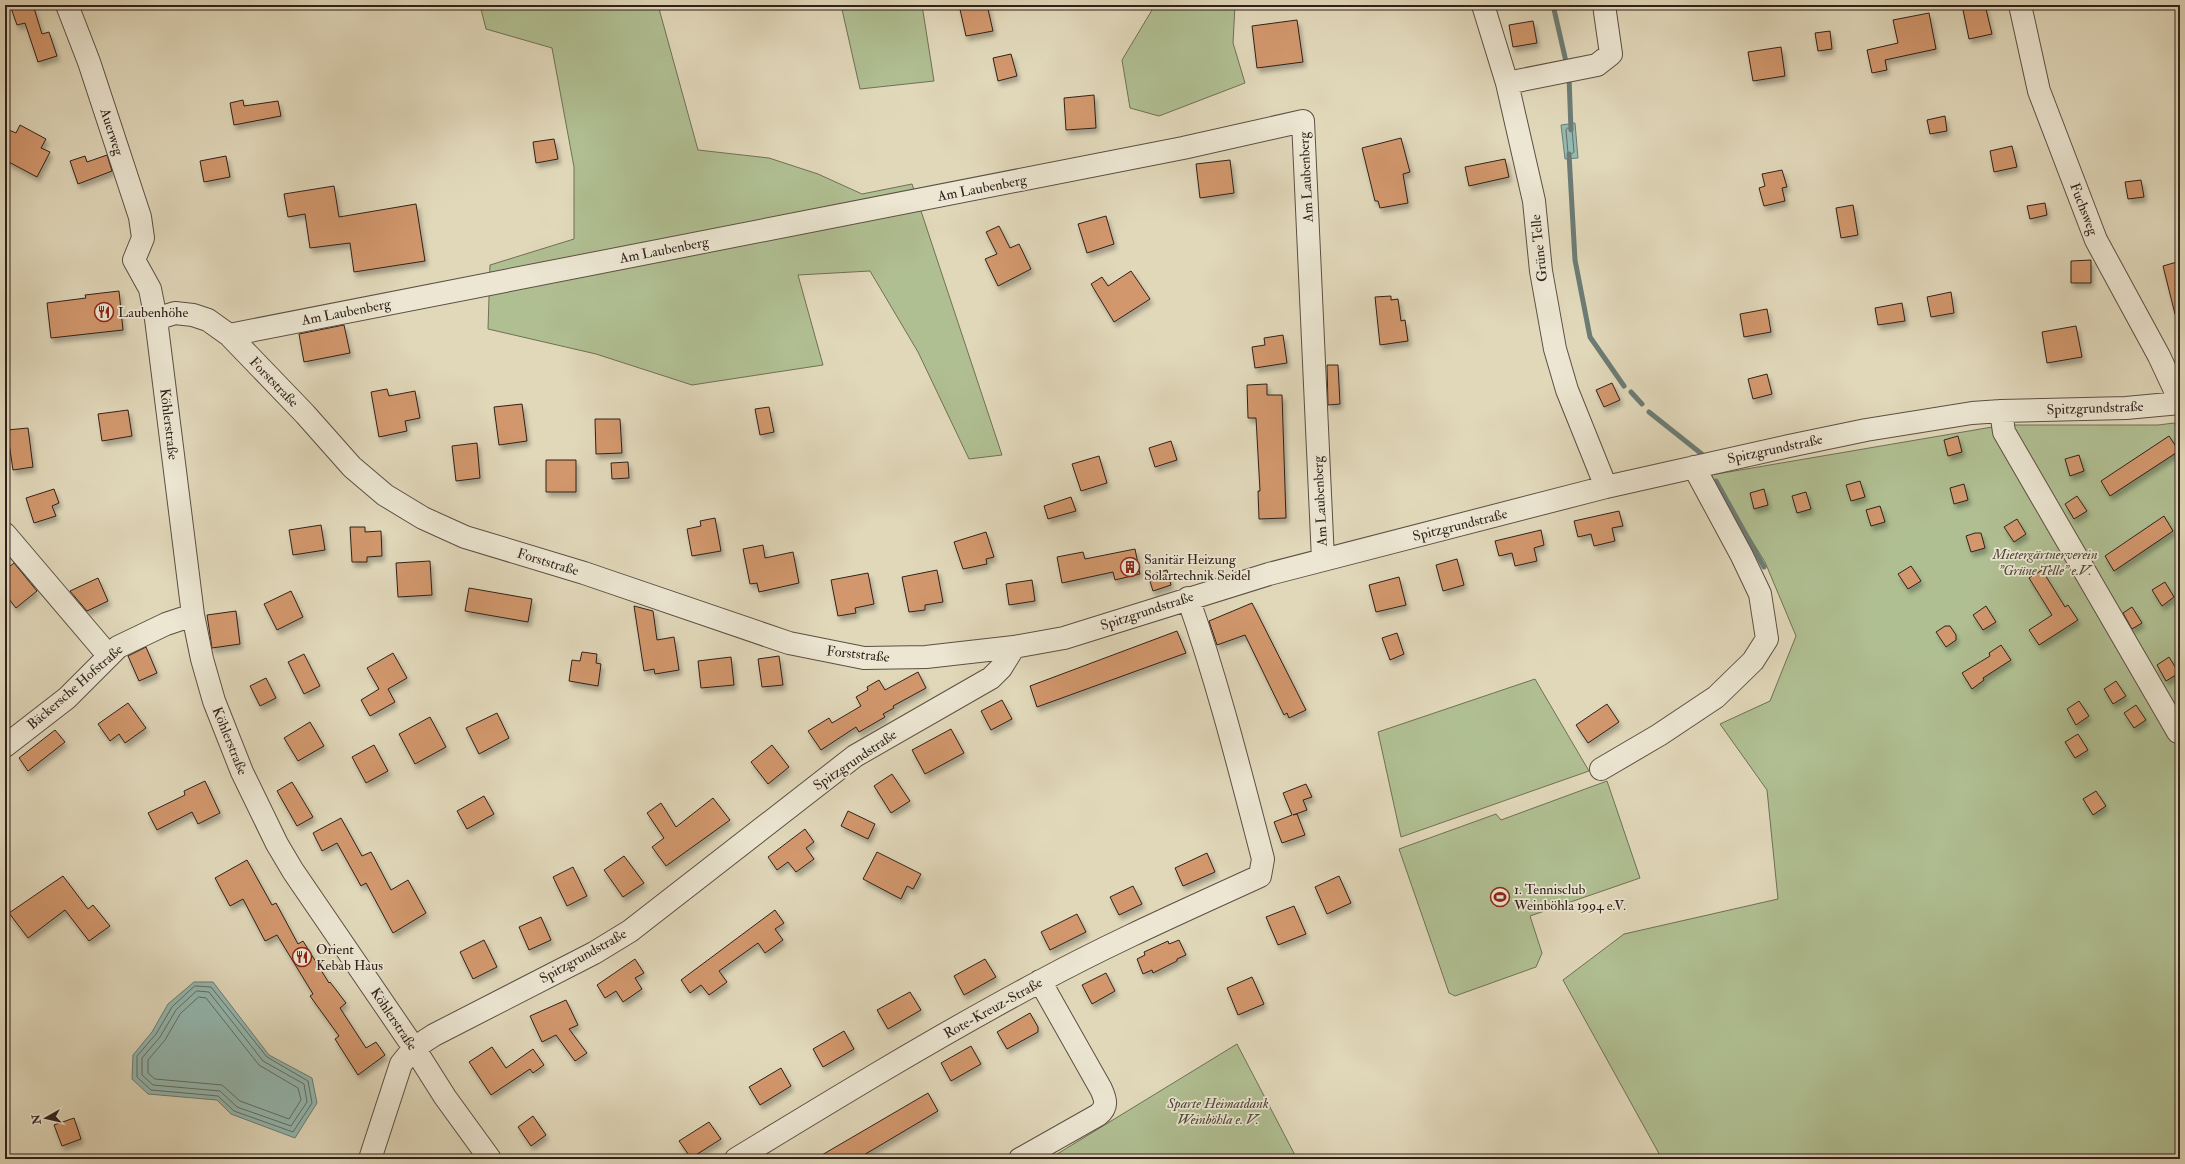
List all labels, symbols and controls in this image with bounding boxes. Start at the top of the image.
street label: Auerweg [96,105,128,159]
street label: Am Laubenberg [1295,130,1317,224]
street label: Am Laubenberg [935,171,1029,205]
street label: Fuchsweg [2066,180,2102,239]
street label: Grüne Telle [1527,213,1551,283]
street label: Am Laubenberg [617,233,711,267]
street label: Am Laubenberg [299,295,393,329]
restaurant icon: Laubenhöhe [93,301,115,323]
place label: Laubenhöhe [118,304,188,321]
street label: Forststraße [246,353,302,411]
street label: Köhlerstraße [156,387,182,461]
street label: Spitzgrundstraße [2046,398,2144,419]
street label: Spitzgrundstraße [1726,431,1825,468]
street label: Am Laubenberg [1309,454,1331,548]
street label: Spitzgrundstraße [1411,505,1509,546]
street label: Forststraße [515,545,581,579]
park label: Mietergärtnerverein "Grüne Telle" e.V. [1991,546,2098,579]
place label: Sanitär Heizung Solartechnik Seidel [1144,551,1251,584]
building icon: Sanitär Heizung Solartechnik Seidel [1119,556,1141,578]
street label: Spitzgrundstraße [1098,588,1196,635]
street label: Bäckersche Hofstraße [24,641,126,733]
street label: Forststraße [826,642,891,666]
street label: Köhlerstraße [209,704,251,778]
street label: Spitzgrundstraße [810,726,901,795]
place label: 1. Tennisclub Weinböhla 1994 e.V. [1513,881,1626,914]
sports icon: 1. Tennisclub Weinböhla 1994 e.V. [1489,886,1511,908]
street label: Spitzgrundstraße [537,925,630,988]
place label: Orient Kebab Haus [316,941,383,974]
restaurant icon: Orient Kebab Haus [291,946,313,968]
street label: Rote-Kreuz-Straße [941,974,1046,1042]
street label: Köhlerstraße [367,984,421,1054]
park label: Sparte Heimatdank Weinböhla e. V. [1166,1095,1269,1128]
north arrow [26,1098,66,1138]
text: N [29,1112,44,1126]

